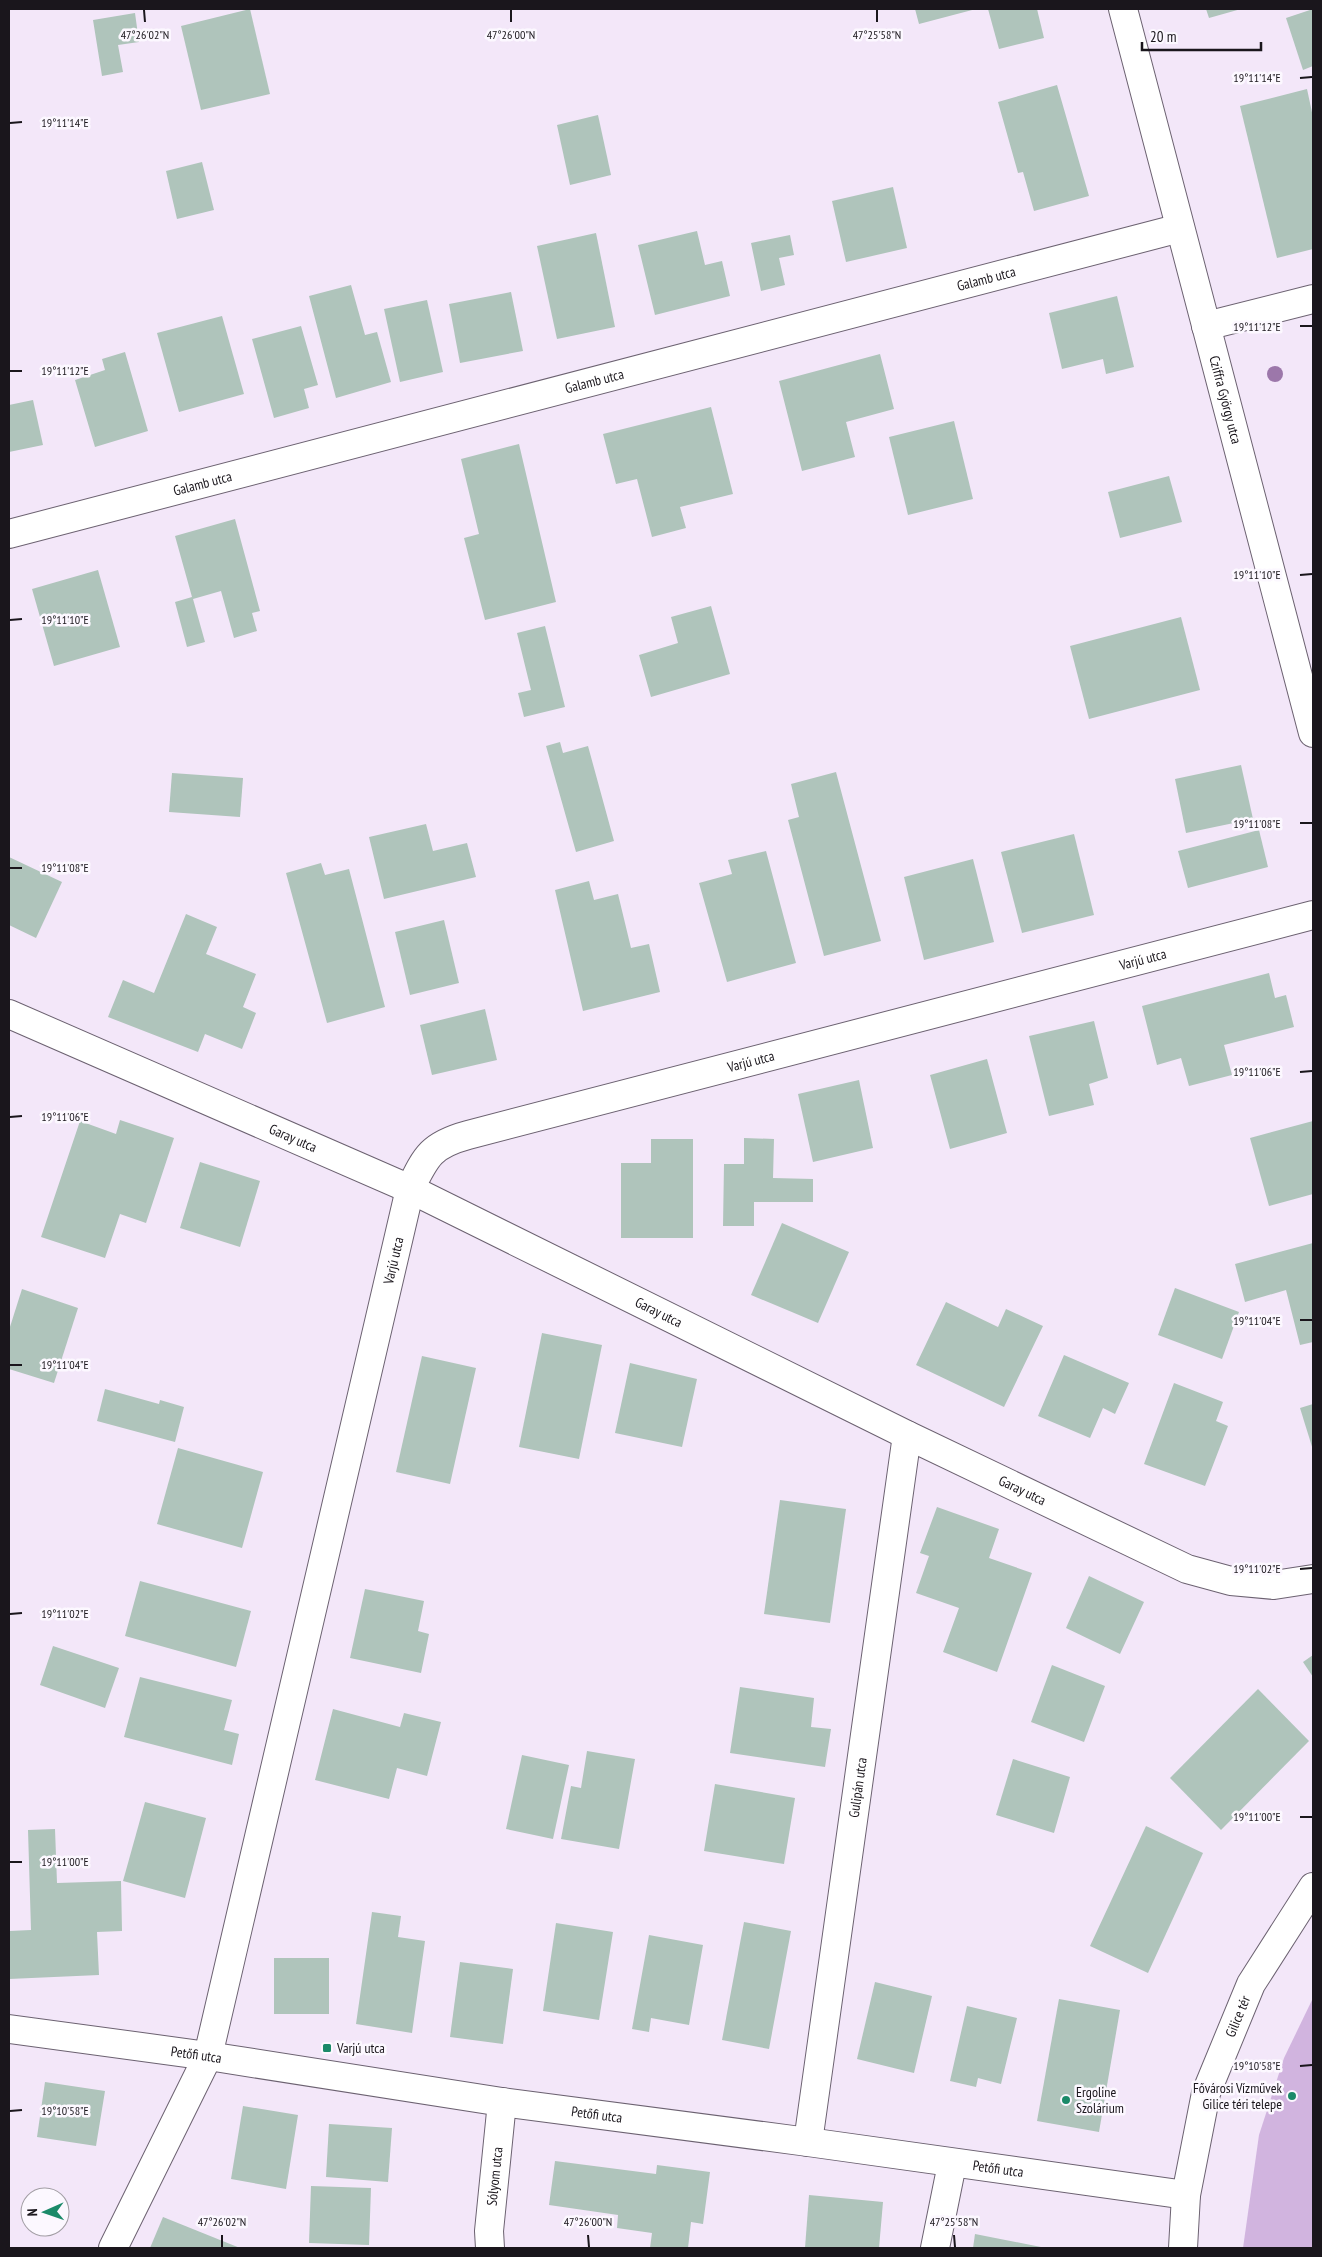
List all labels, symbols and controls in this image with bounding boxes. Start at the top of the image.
scale bar [1142,20,1261,52]
text: 47°26'02"N [121,27,169,42]
text: 47°26'00"N [487,27,535,42]
text: 47°25'58"N [853,27,901,42]
text: 20 m [1150,27,1176,46]
text: 19°11'14"E [1233,70,1281,85]
text: 19°11'14"E [41,115,89,130]
street label: Galamb utca [955,262,1017,295]
text: 19°11'12"E [1233,319,1281,334]
street label: Cziffra György utca [1205,354,1246,446]
text: 19°11'12"E [41,363,89,378]
street label: Galamb utca [563,365,626,397]
street label: Galamb utca [171,467,234,500]
text: 19°11'10"E [1233,567,1281,582]
text: 19°11'10"E [41,612,89,627]
text: 19°11'08"E [1233,816,1281,831]
text: 19°11'08"E [41,860,89,875]
street label: Varjú utca [1116,945,1168,974]
street label: Varjú utca [724,1047,776,1076]
text: 19°11'06"E [1233,1064,1281,1079]
text: 19°11'06"E [41,1109,89,1124]
street label: Garay utca [267,1120,320,1156]
street label: Varjú utca [379,1235,408,1287]
street label: Garay utca [632,1293,685,1331]
text: 19°11'04"E [1233,1313,1281,1328]
text: 19°11'04"E [41,1357,89,1372]
street label: Garay utca [996,1471,1049,1509]
text: 19°11'02"E [1233,1561,1281,1576]
text: 19°11'02"E [41,1606,89,1621]
street label: Gulipán utca [845,1756,871,1819]
text: 19°11'00"E [1233,1809,1281,1824]
text: 19°11'00"E [41,1854,89,1869]
street label: Gilice tér [1221,1993,1254,2040]
place label: Varjú utca [336,2039,385,2057]
street label: Petőfi utca [170,2042,223,2067]
marker: Varjú utca [321,2042,333,2054]
text: 19°10'58"E [1233,2058,1281,2073]
place label: Fővárosi Vízművek Gilice téri telepe [1193,2079,1283,2113]
place label: Ergoline Szolárium [1076,2083,1124,2117]
marker: Fővárosi Vízművek Gilice téri telepe [1286,2090,1298,2102]
marker: Ergoline Szolárium [1060,2094,1072,2106]
street label: Petőfi utca [570,2102,623,2127]
text: 19°10'58"E [41,2103,89,2118]
street label: Sólyom utca [483,2146,506,2207]
street label: Petőfi utca [972,2156,1025,2181]
north arrow [20,2187,70,2237]
text: N [23,2208,41,2217]
text: 47°26'02"N [198,2214,246,2229]
text: 47°26'00"N [564,2214,612,2229]
text: 47°25'58"N [930,2214,978,2229]

